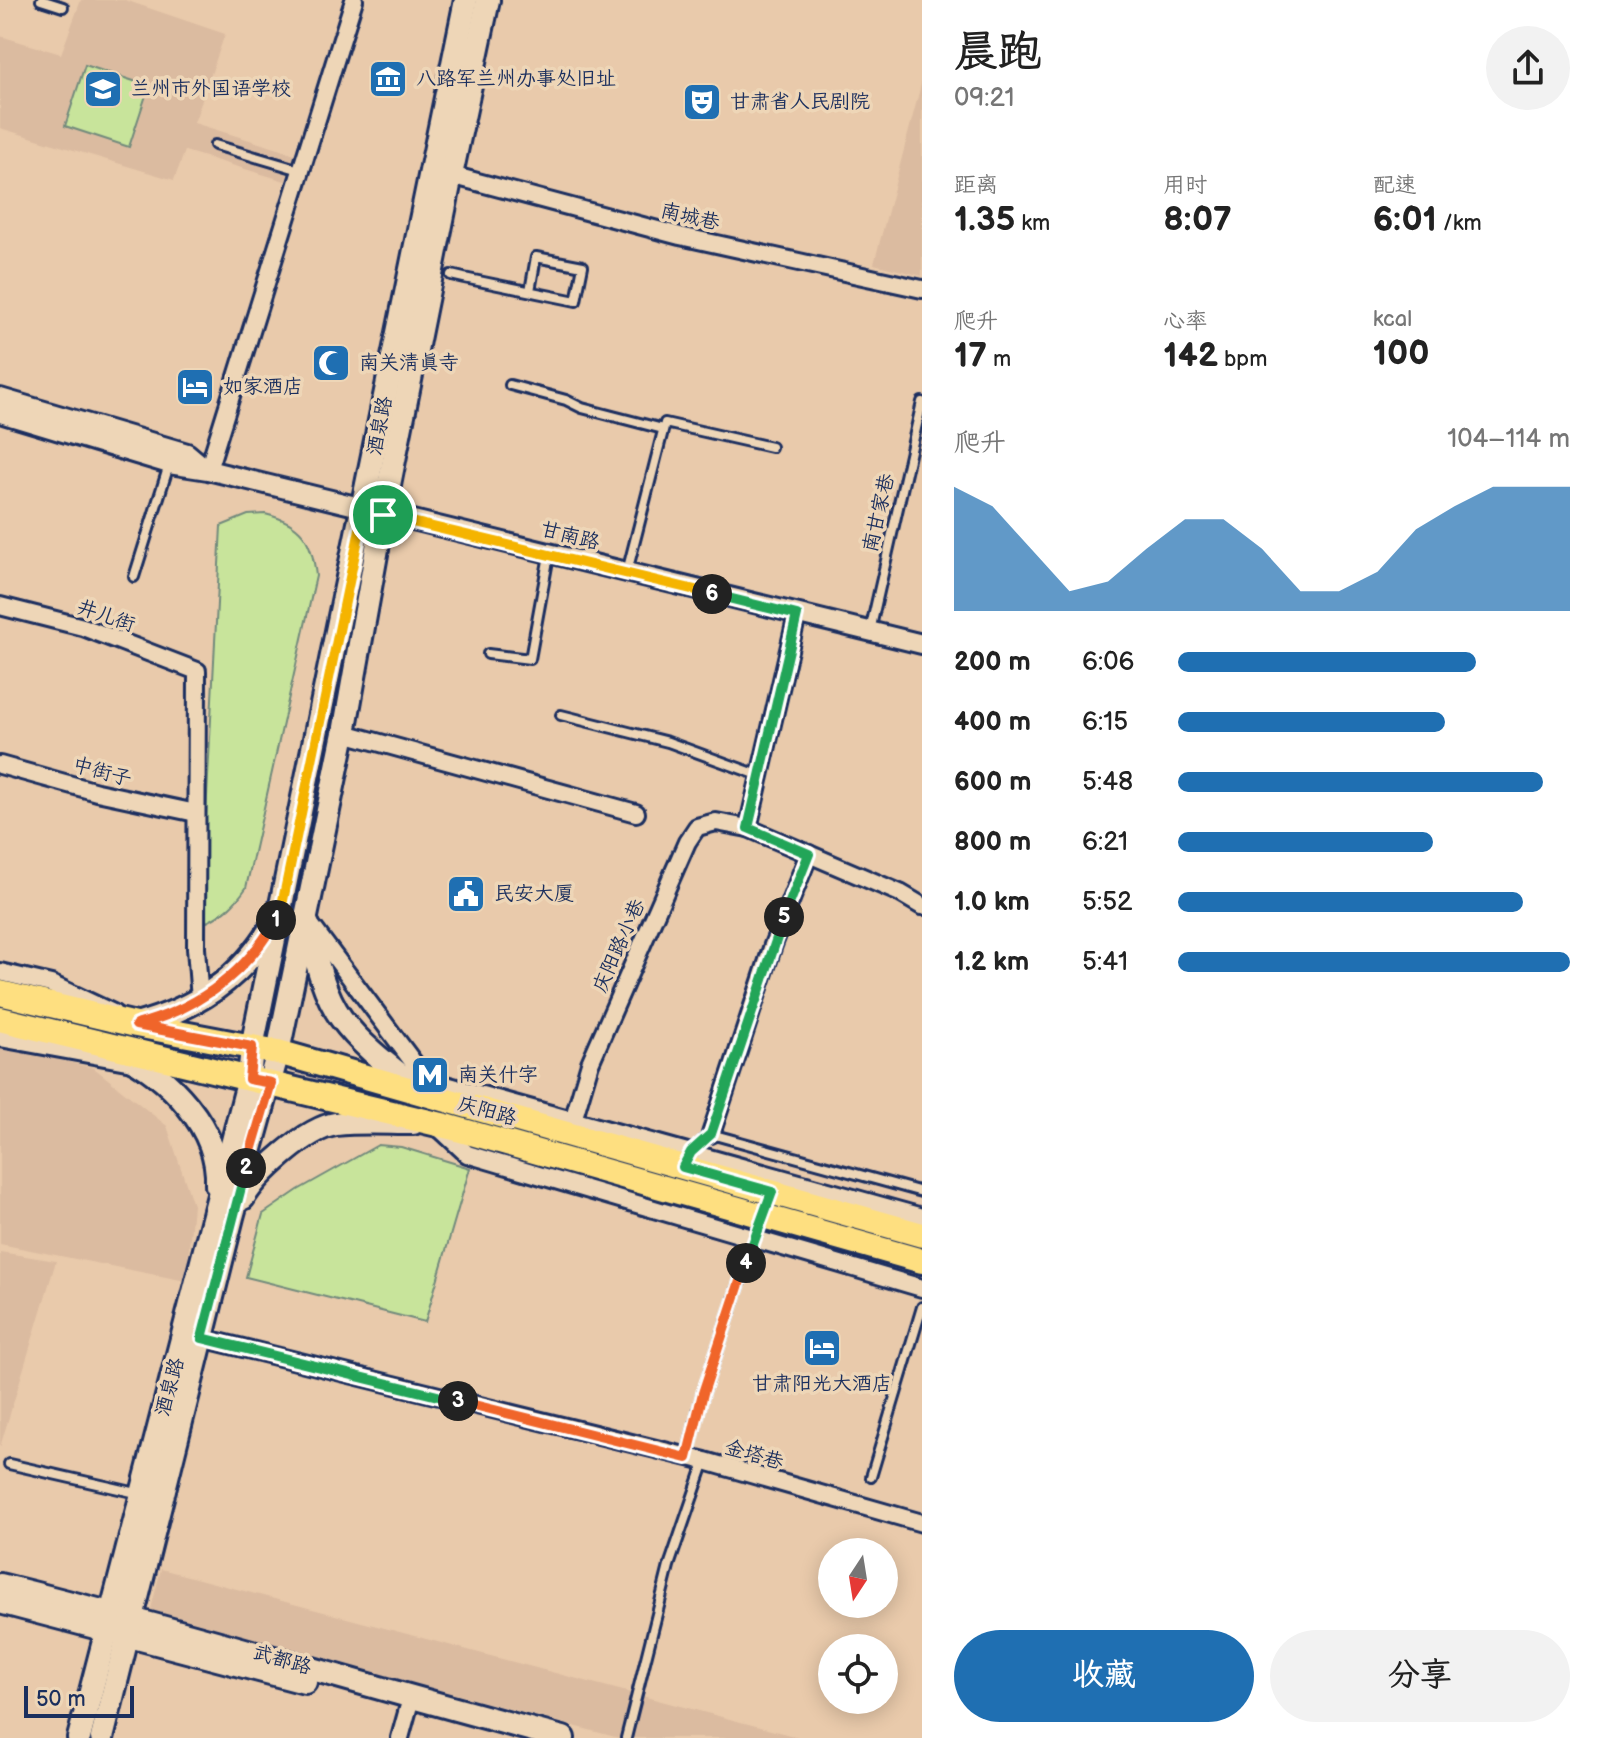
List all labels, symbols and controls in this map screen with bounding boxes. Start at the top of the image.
text: 晨跑 [954,26,1042,79]
button: share [1486,26,1570,110]
museum icon: 八路军兰州办事处旧址 [367,58,409,100]
place label: 八路军兰州办事处旧址 [416,67,616,91]
school or university icon: 兰州市外国语学校 [82,68,124,110]
place label: 兰州市外国语学校 [131,77,291,101]
theatre icon: 甘肃省人民剧院 [681,81,723,123]
text: 09:21 [954,83,1015,114]
place label: 甘肃省人民剧院 [730,90,870,114]
text: 距离 [954,172,998,199]
text: 用时 [1163,172,1207,199]
text: 配速 [1373,172,1417,199]
street label: 南城巷 [658,199,723,236]
text: 1.35 [954,199,1015,240]
text: 8:07 [1163,199,1232,240]
text: 6:01 [1373,199,1437,240]
text: km [1015,210,1050,237]
text: /km [1437,210,1482,237]
text: kcal [1373,306,1412,333]
text: 爬升 [954,308,998,335]
text: 心率 [1163,308,1207,335]
text: 100 [1373,333,1429,374]
text: 17 [954,335,987,376]
text: 142 [1163,335,1218,376]
mosque icon: 南关清真寺 [310,342,352,384]
text: m [987,346,1011,373]
text: bpm [1218,346,1267,373]
place label: 南关清真寺 [359,351,459,375]
hotel icon: 如家酒店 [174,366,216,408]
place label: 如家酒店 [223,375,303,399]
street label: 酒泉路 [362,393,398,458]
text: 104–114 m [1447,424,1570,455]
text: 爬升 [954,428,1006,459]
street label: 南甘家巷 [858,470,900,555]
pin [349,481,417,549]
icon: arrive [361,493,405,537]
street label: 甘南路 [538,517,603,555]
pin: 6 [692,574,732,614]
text: 6 [705,580,719,607]
street label: 井儿街 [74,595,138,637]
text: 200 m [954,647,1031,678]
text: 6:06 [1082,647,1134,678]
text: 400 m [954,707,1031,738]
text: 6:15 [1082,707,1128,738]
street label: 中街子 [70,753,134,791]
text: 600 m [954,767,1031,798]
text: 5:48 [1082,767,1133,798]
text: 800 m [954,827,1031,858]
text: 6:21 [1082,827,1128,858]
public building icon: 民安大厦 [445,873,487,915]
place label: 民安大厦 [494,882,574,906]
text: 1.0 km [954,887,1030,918]
text: 5:52 [1082,887,1132,918]
street label: 庆阳路小巷 [588,895,651,997]
pin: 5 [764,897,804,937]
pin: 1 [256,900,296,940]
text: 5 [778,903,790,930]
text: 1 [271,906,281,933]
text: 1.2 km [954,947,1029,978]
text: 5:41 [1082,947,1128,978]
metro station icon: 南关什字 [409,1054,451,1096]
place label: 南关什字 [458,1063,538,1087]
street label: 庆阳路 [455,1091,520,1131]
pin: 2 [226,1148,266,1188]
text: 2 [239,1154,253,1181]
pin: 4 [726,1243,766,1283]
text: 4 [740,1249,752,1276]
hotel icon: 甘肃阳光大酒店 [801,1327,843,1369]
street label: 酒泉路 [151,1354,190,1419]
place label: 甘肃阳光大酒店 [752,1372,892,1396]
pin: 3 [438,1381,478,1421]
text: 3 [452,1387,464,1414]
street label: 金塔巷 [722,1435,787,1475]
north arrow [818,1538,898,1618]
map controls [818,1538,898,1714]
button: 收藏 [954,1630,1254,1722]
button: 分享 [1270,1630,1570,1722]
button: locate [818,1634,898,1714]
street label: 武都路 [250,1640,315,1680]
scale bar [24,1682,134,1718]
text: 50 m [36,1686,86,1713]

